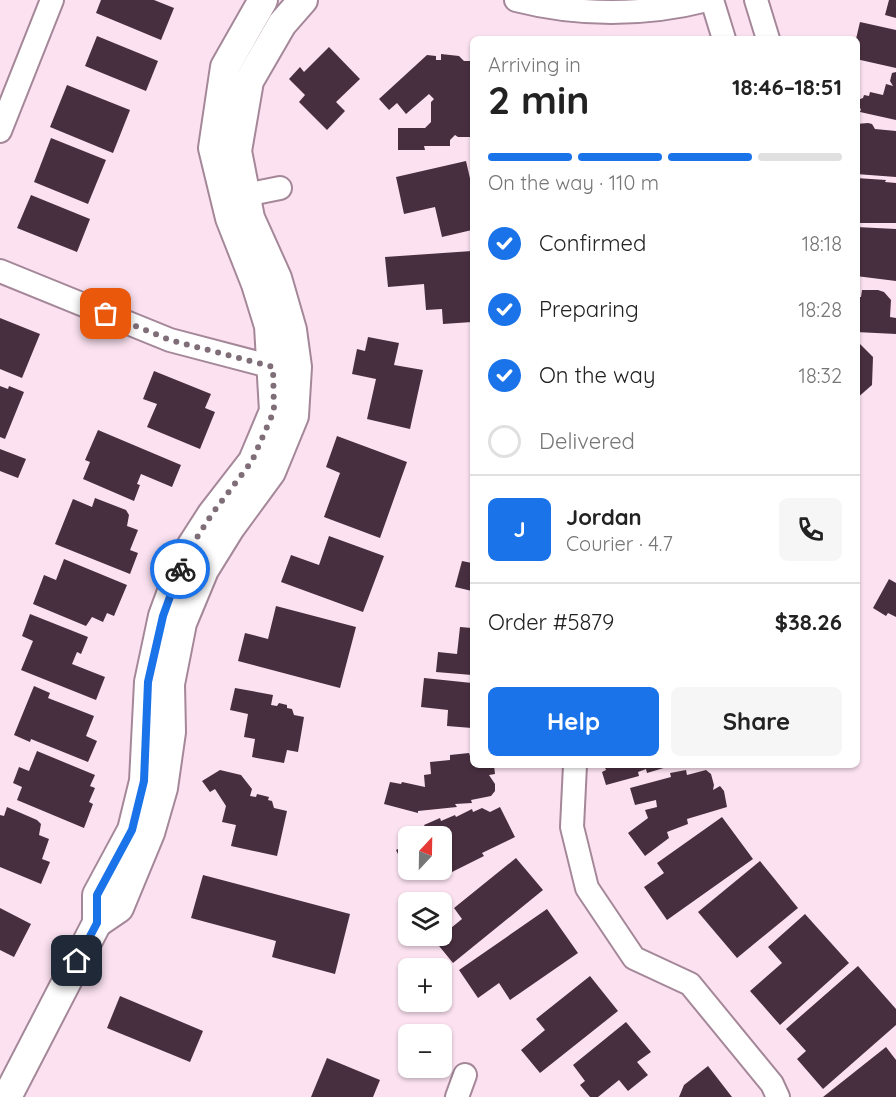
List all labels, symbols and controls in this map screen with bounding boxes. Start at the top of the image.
text: Arriving in [488,52,581,77]
text: 18:46–18:51 [732,73,842,101]
text: 2 min [488,75,590,124]
text: On the way · 110 m [488,170,659,195]
icon: check [488,227,521,260]
text: Confirmed [539,229,646,257]
text: 18:18 [802,231,842,256]
pin [80,288,131,339]
icon: check [488,293,521,326]
text: Preparing [539,295,639,323]
icon: bag [89,297,122,330]
text: 18:28 [798,297,842,322]
icon: check [488,359,521,392]
text: On the way [539,361,655,389]
text: 18:32 [799,363,842,388]
text: Delivered [539,427,635,455]
button: phone [779,498,842,561]
text: Jordan [566,503,642,531]
text: J [513,515,526,543]
text: Courier · 4.7 [566,531,673,556]
courier [150,539,210,599]
icon: bike [164,553,197,586]
text: Order #5879 [488,608,614,636]
text: $38.26 [775,608,842,636]
button: Help [488,687,659,756]
button: Share [671,687,842,756]
north arrow [398,826,452,880]
map controls [398,826,452,1078]
button: layers [398,892,452,946]
pin [51,935,102,986]
icon: home [60,944,93,977]
button: + [398,958,452,1012]
button: − [398,1024,452,1078]

